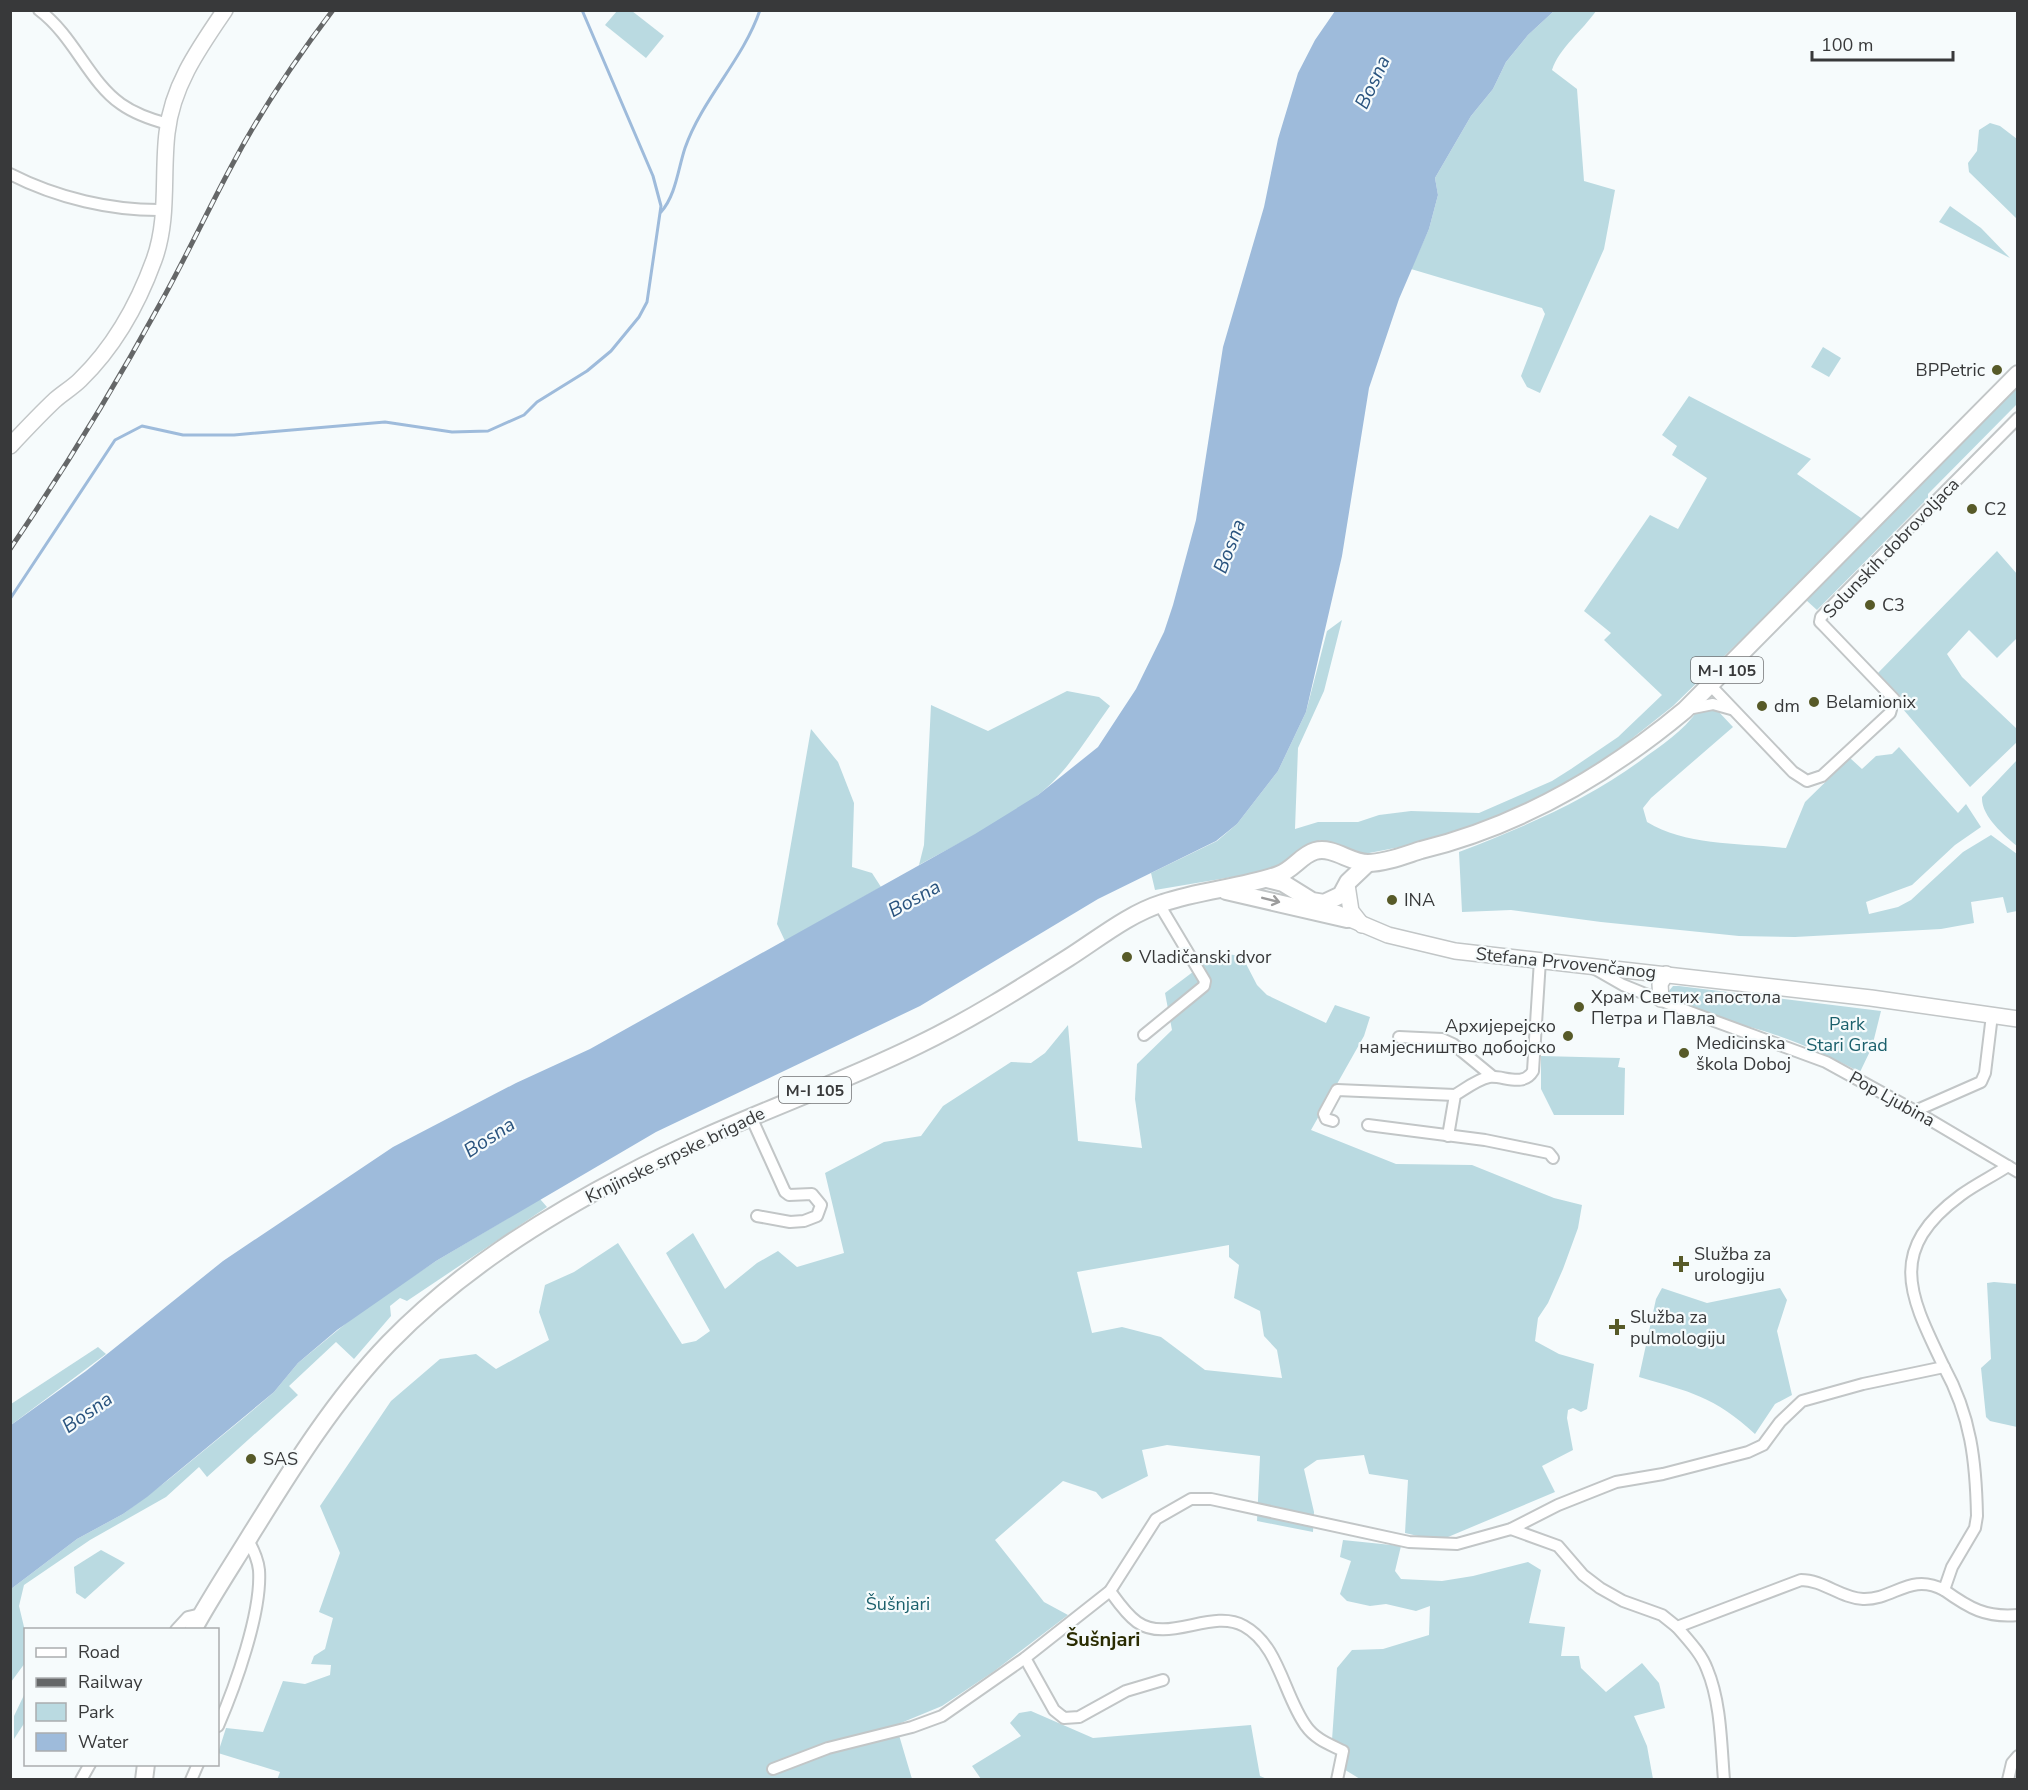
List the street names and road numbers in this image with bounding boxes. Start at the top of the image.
street label: Solunskih dobrovoljaca [1818,473,1964,623]
road number: M-I 105 [1691,657,1763,683]
street label: Stefana Prvovenčanog [1475,942,1657,984]
street label: Pop Ljubina [1845,1066,1939,1132]
road number: M-I 105 [779,1077,851,1103]
street label: Krnjinske srpske brigade [581,1101,769,1209]

